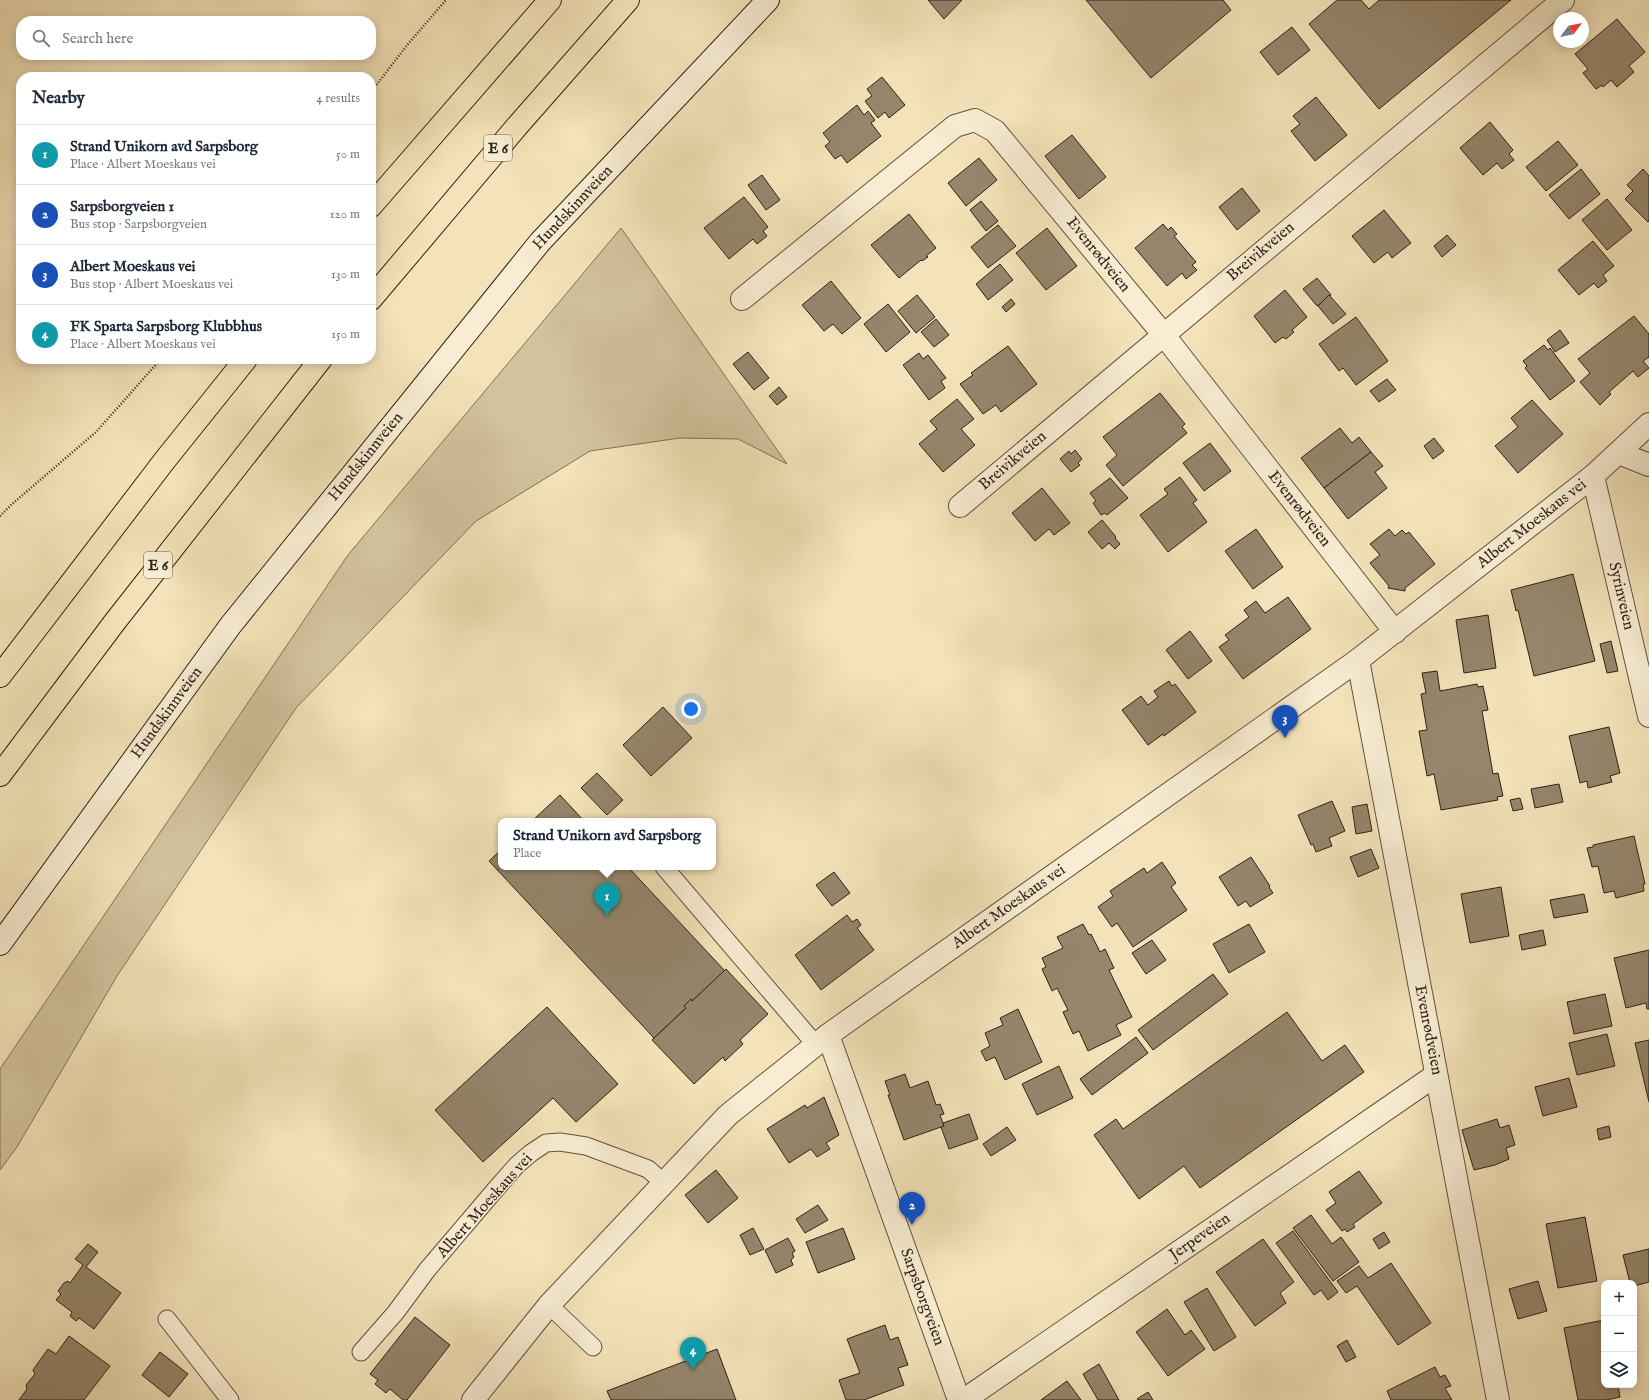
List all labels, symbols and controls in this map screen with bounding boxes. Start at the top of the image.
north arrow [1553,12,1589,48]
search box [16,16,376,60]
icon: search [30,27,52,49]
text: Search here [62,29,133,48]
text: Nearby [32,88,85,109]
text: 4 results [316,90,360,107]
road number: E 6 [484,135,512,161]
text: Strand Unikorn avd Sarpsborg [70,137,258,156]
text: 1 [43,146,47,163]
text: 50 m [336,146,360,163]
text: Place · Albert Moeskaus vei [70,156,216,173]
street label: Hundskinnveien [529,161,618,255]
text: Sarpsborgveien 1 [70,197,174,216]
text: 2 [42,206,48,223]
text: 120 m [330,206,360,223]
street label: Evenrødveien [1062,213,1135,297]
text: Bus stop · Sarpsborgveien [70,216,207,233]
street label: Breivikveien [1223,218,1299,286]
text: Albert Moeskaus vei [70,257,196,276]
text: 3 [43,266,47,283]
text: 130 m [331,266,360,283]
text: Bus stop · Albert Moeskaus vei [70,276,233,293]
text: FK Sparta Sarpsborg Klubbhus [70,317,262,336]
text: 4 [42,326,48,343]
text: 150 m [331,326,360,343]
text: Place · Albert Moeskaus vei [70,336,216,353]
street label: Hundskinnveien [324,408,408,506]
street label: Breivikveien [975,427,1051,495]
street label: Evenrødveien [1263,467,1335,551]
street label: Albert Moeskaus vei [1472,475,1591,574]
road number: E 6 [144,552,172,578]
street label: Syrinveien [1604,560,1639,632]
street label: Hundskinnveien [127,663,207,763]
your location [681,699,701,719]
pin: 3 [1272,705,1298,738]
popup [498,818,716,870]
text: Strand Unikorn avd Sarpsborg [513,826,701,845]
text: Place [513,845,541,862]
street label: Albert Moeskaus vei [948,860,1070,954]
pin: 1 [594,883,620,916]
street label: Evenrødveien [1409,983,1447,1077]
street label: Albert Moeskaus vei [432,1150,537,1263]
pin: 2 [899,1192,925,1225]
street label: Jerpeveien [1164,1209,1235,1266]
street label: Sarpsborgveien [895,1246,949,1349]
map controls [1601,1280,1637,1388]
button: + [1601,1280,1637,1316]
button: − [1601,1316,1637,1352]
pin: 4 [680,1337,706,1370]
button: layers [1601,1352,1637,1388]

